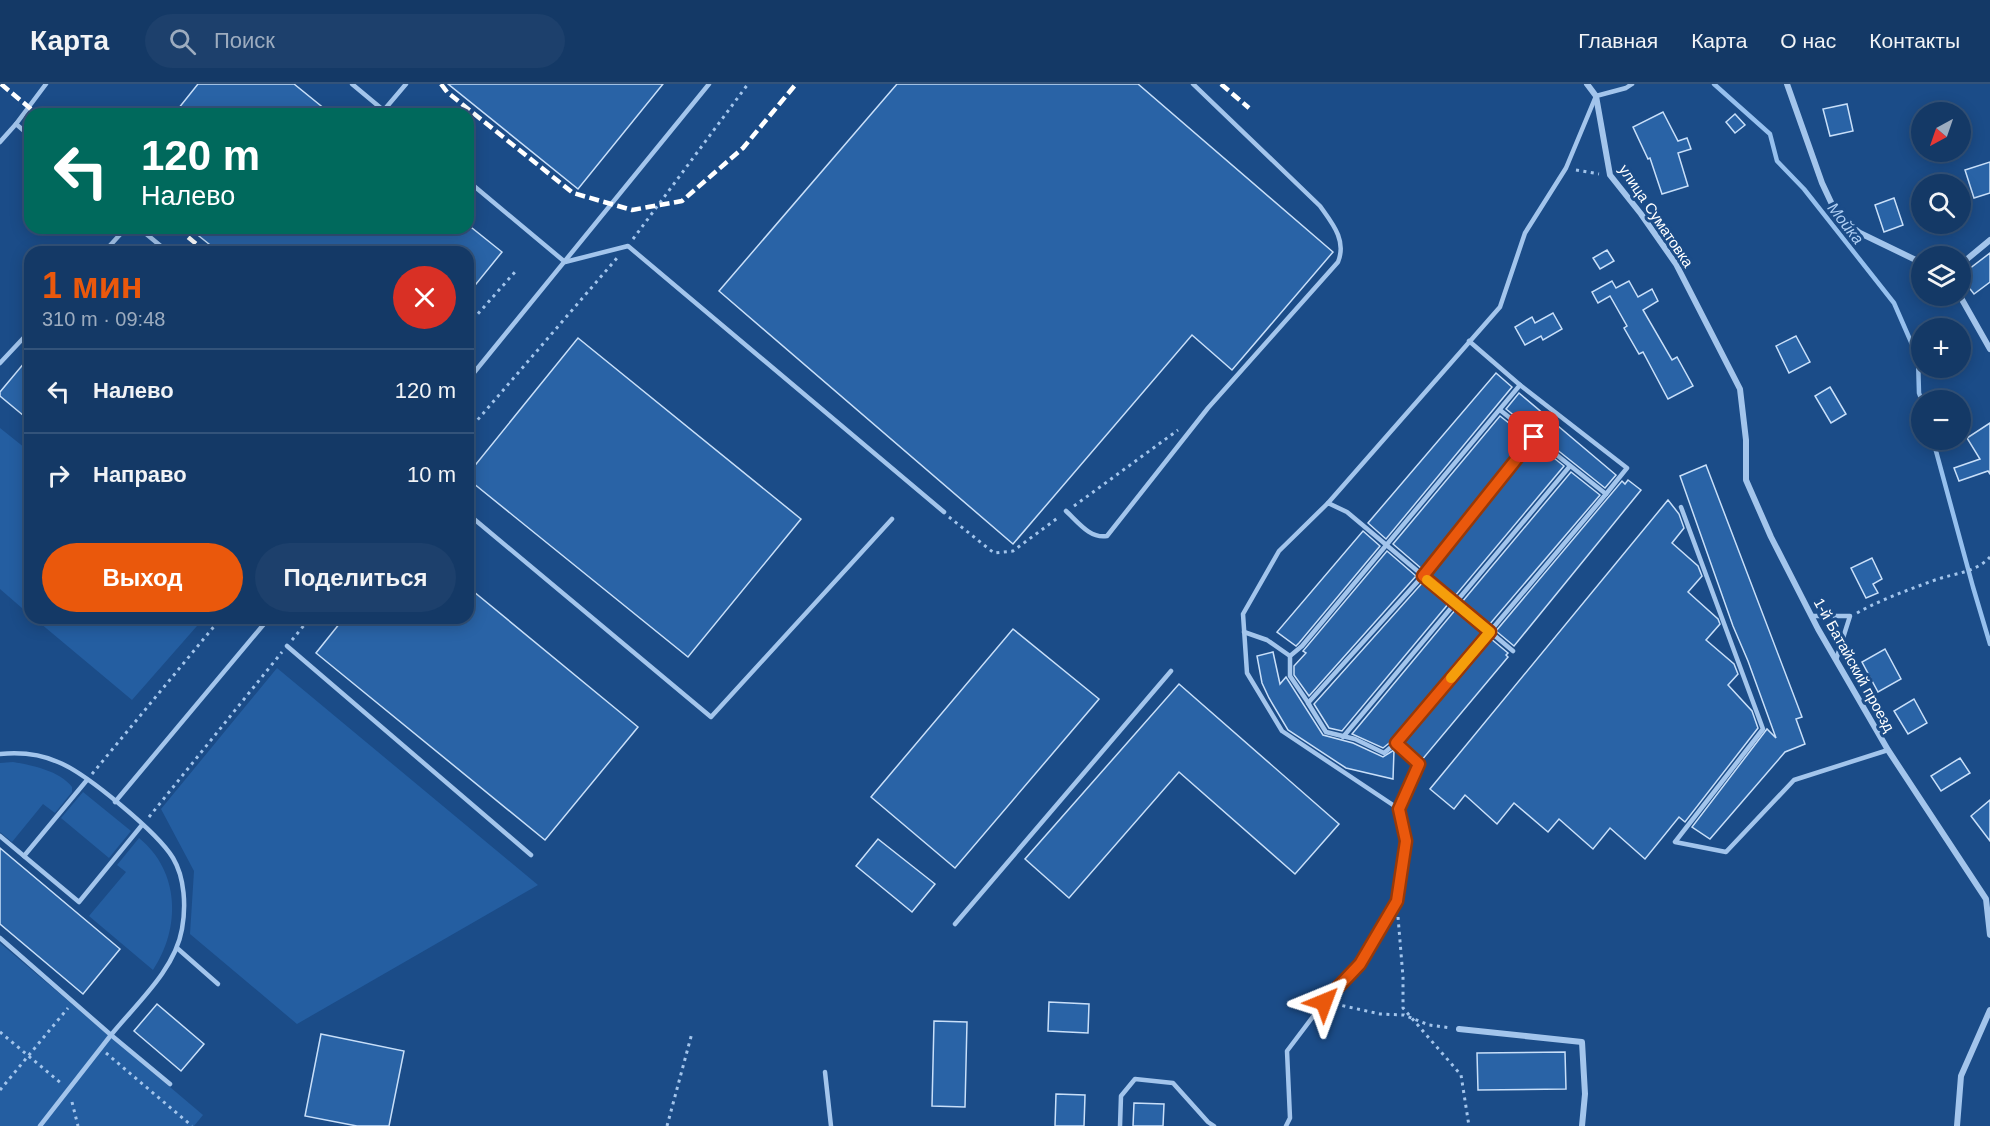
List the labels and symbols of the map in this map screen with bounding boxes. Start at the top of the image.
north arrow [1911,102,1971,162]
street label: улица Суматовка [1616,161,1697,271]
water label: Мойка [1824,199,1867,247]
pin [1508,411,1559,462]
street label: 1-й Батайский проезд [1811,595,1898,735]
position arrow [1292,970,1356,1034]

